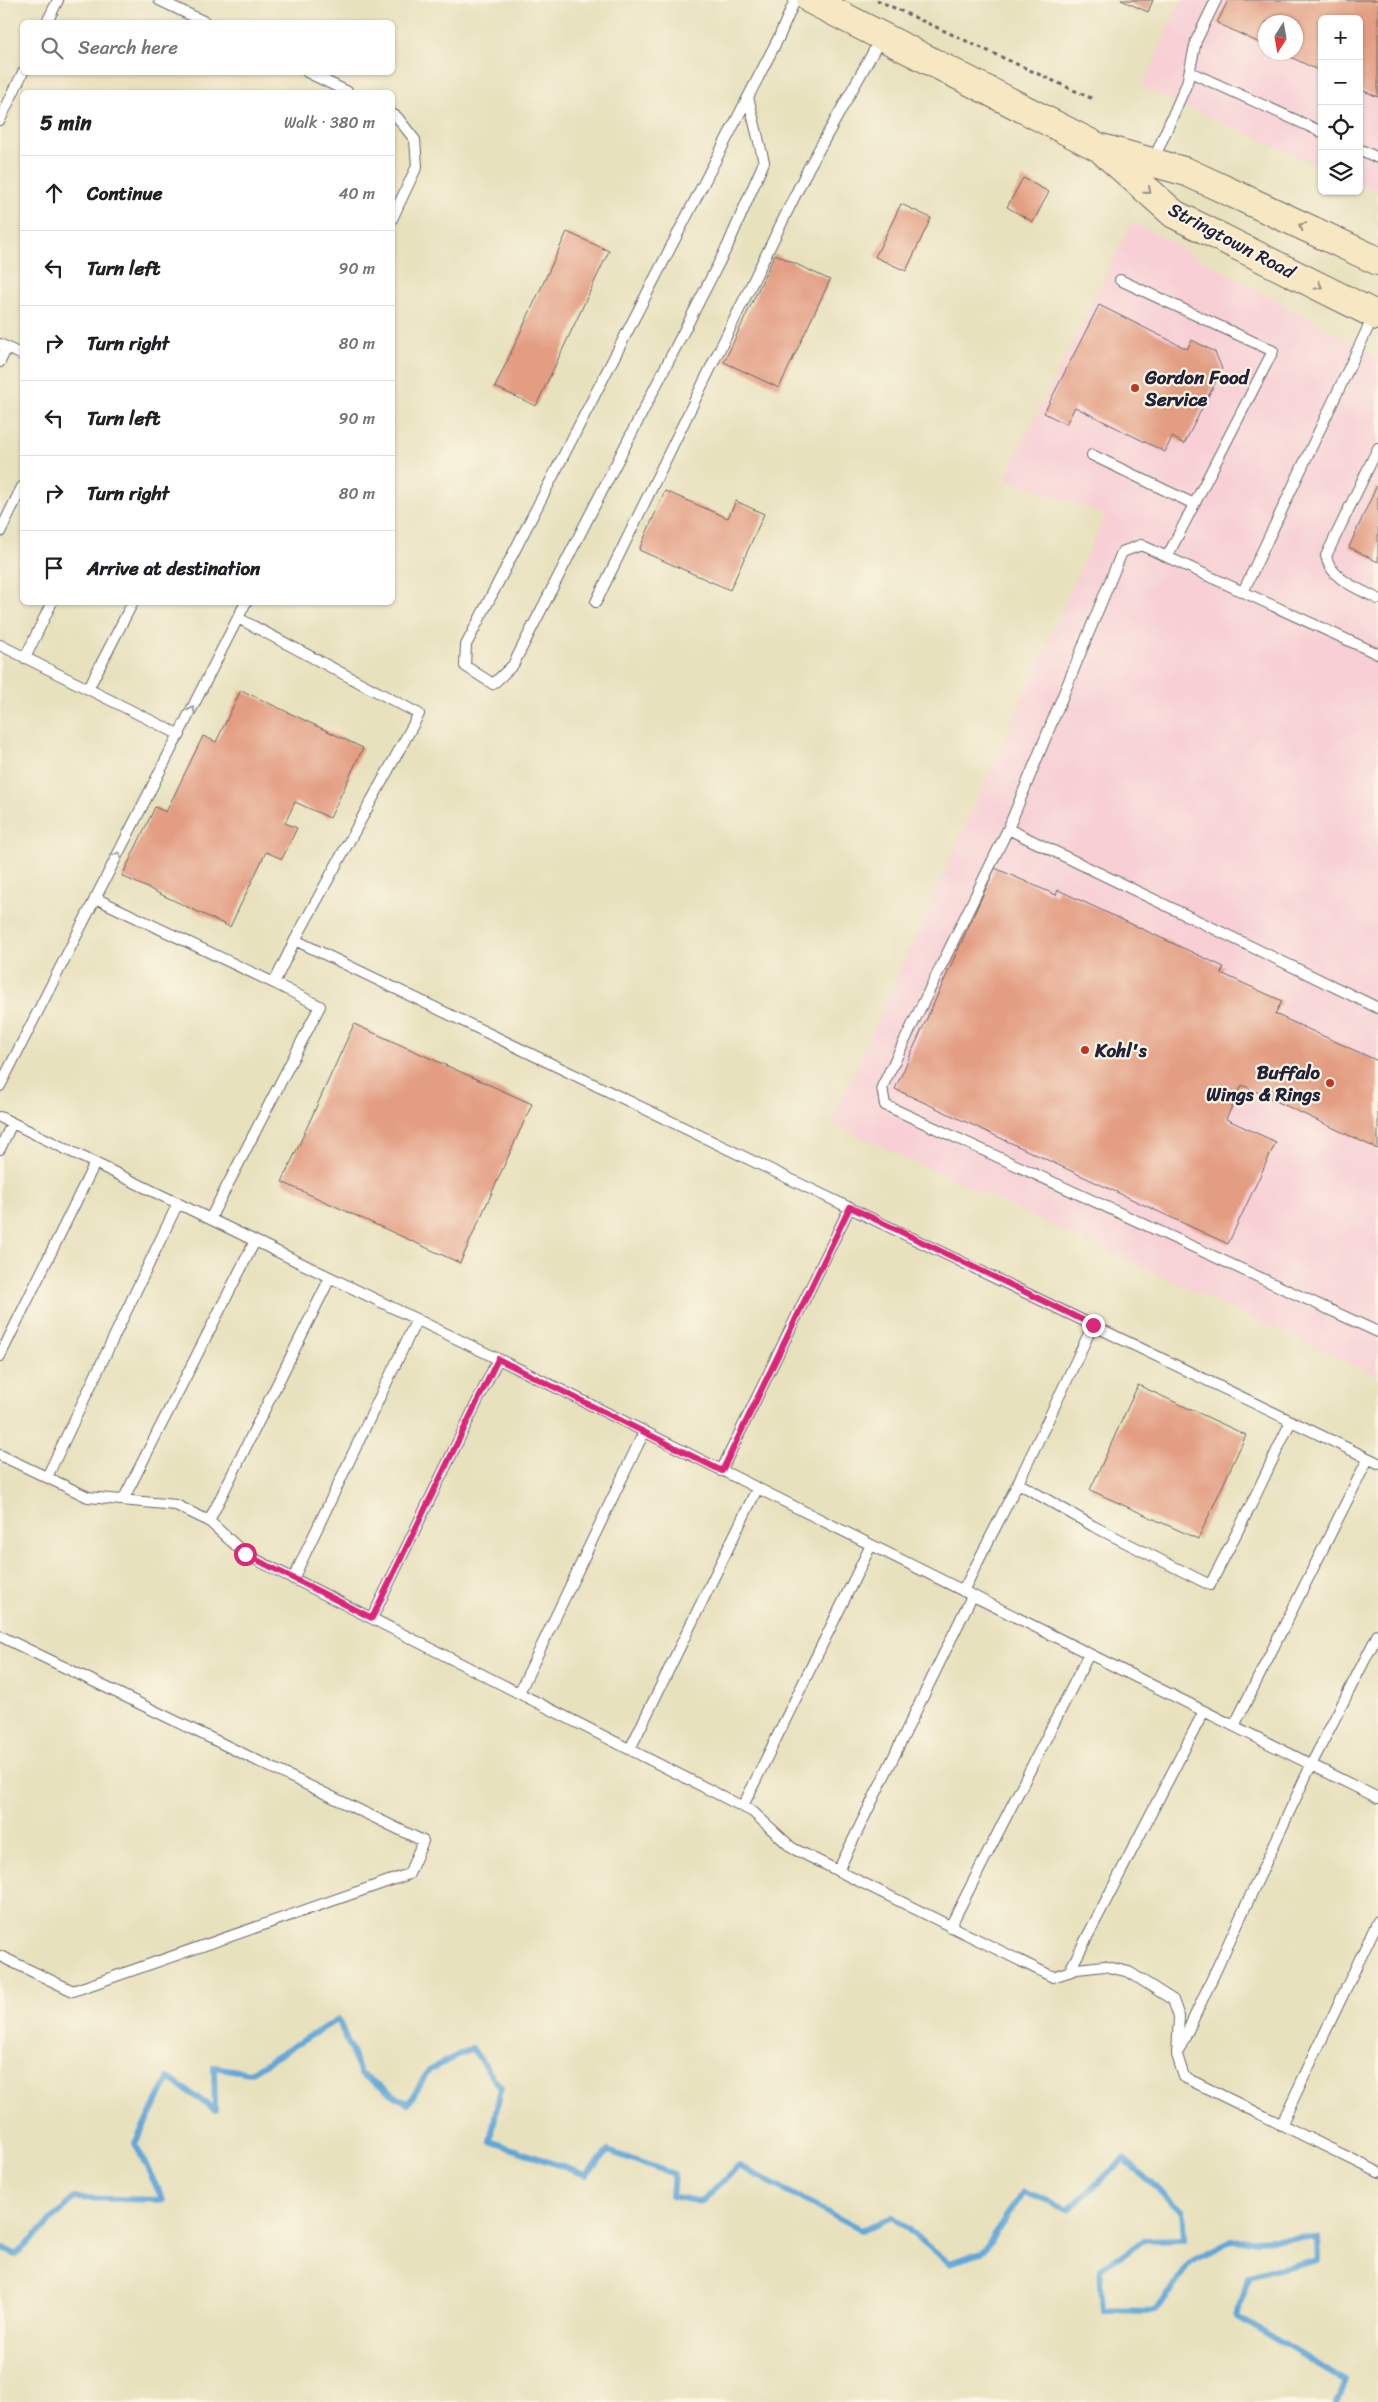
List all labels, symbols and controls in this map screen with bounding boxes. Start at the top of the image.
north arrow [1258,15,1303,60]
map controls [1318,15,1363,195]
button: + [1318,15,1363,60]
search box [20,20,395,75]
text: Search here [78,31,178,64]
icon: search [38,34,66,62]
button: − [1318,60,1363,105]
text: 5 min [40,104,92,142]
button: locate [1318,105,1363,150]
text: Walk · 380 m [284,108,375,137]
button: layers [1318,150,1363,195]
text: Continue [87,177,163,210]
icon: ahead [40,179,68,207]
text: 40 m [338,179,375,208]
one-way arrow [1142,185,1151,194]
street label: Stringtown Road [1162,193,1302,288]
one-way arrow [1298,221,1307,232]
text: Turn left [87,252,160,285]
icon: left [40,254,68,282]
text: 90 m [339,254,375,283]
one-way arrow [1314,280,1323,291]
text: Turn right [87,327,169,360]
icon: right [40,329,68,357]
text: 80 m [339,329,375,358]
place label: Gordon Food Service [1144,361,1251,416]
marker: Gordon Food Service [1129,382,1141,394]
text: Turn left [87,402,160,435]
icon: left [40,404,68,432]
text: 90 m [339,404,375,433]
text: Turn right [87,477,169,510]
icon: right [40,479,68,507]
text: 80 m [339,479,375,508]
text: Arrive at destination [87,552,260,585]
icon: arrive [40,554,68,582]
one-way arrow [186,706,196,715]
one-way arrow [112,851,122,860]
place label: Kohl's [1094,1034,1148,1067]
marker: Kohl's [1079,1044,1091,1056]
place label: Buffalo Wings & Rings [1206,1056,1321,1111]
marker: Buffalo Wings & Rings [1324,1077,1336,1089]
route end [1082,1314,1105,1337]
route start [234,1543,257,1566]

